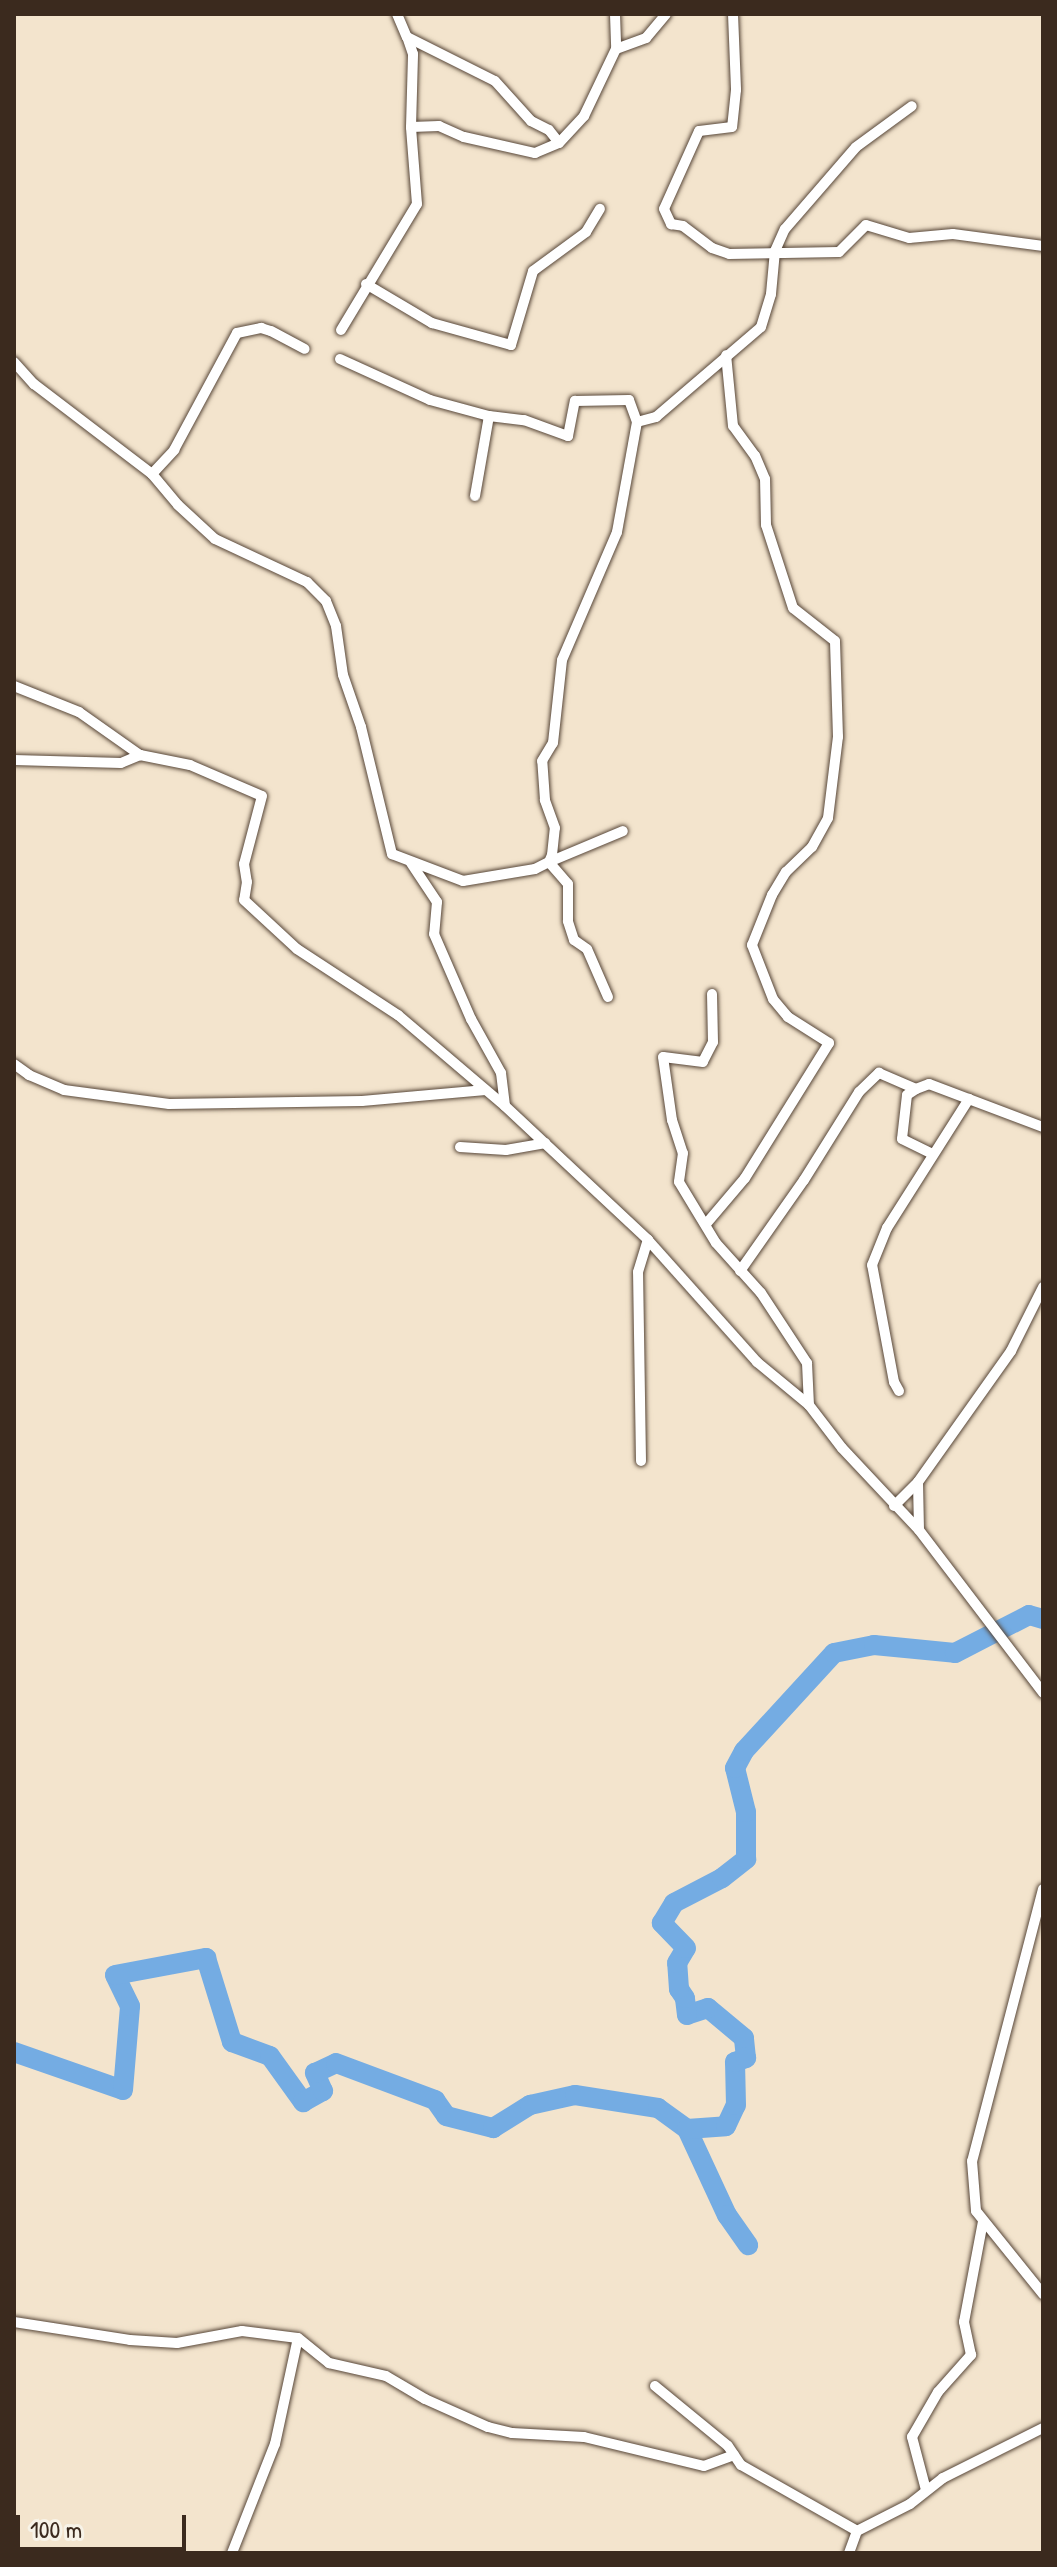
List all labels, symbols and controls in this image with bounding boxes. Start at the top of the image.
scale bar [20,2499,190,2549]
text: 100 m [30,2513,82,2545]

